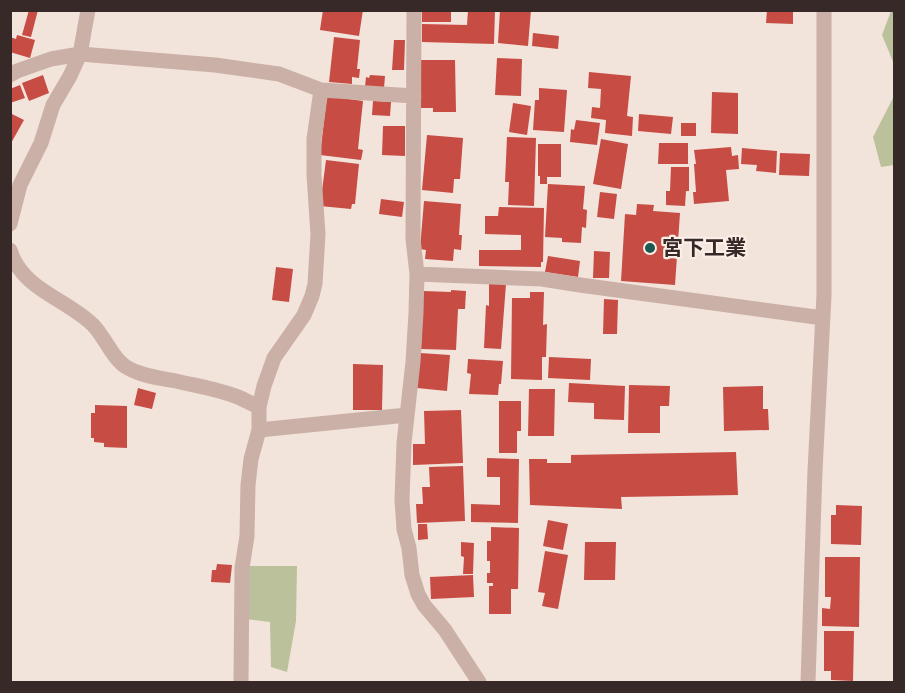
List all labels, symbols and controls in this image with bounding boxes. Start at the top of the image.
place label: 宮下工業 [662,235,746,260]
marker: 宮下工業 [643,241,657,255]

